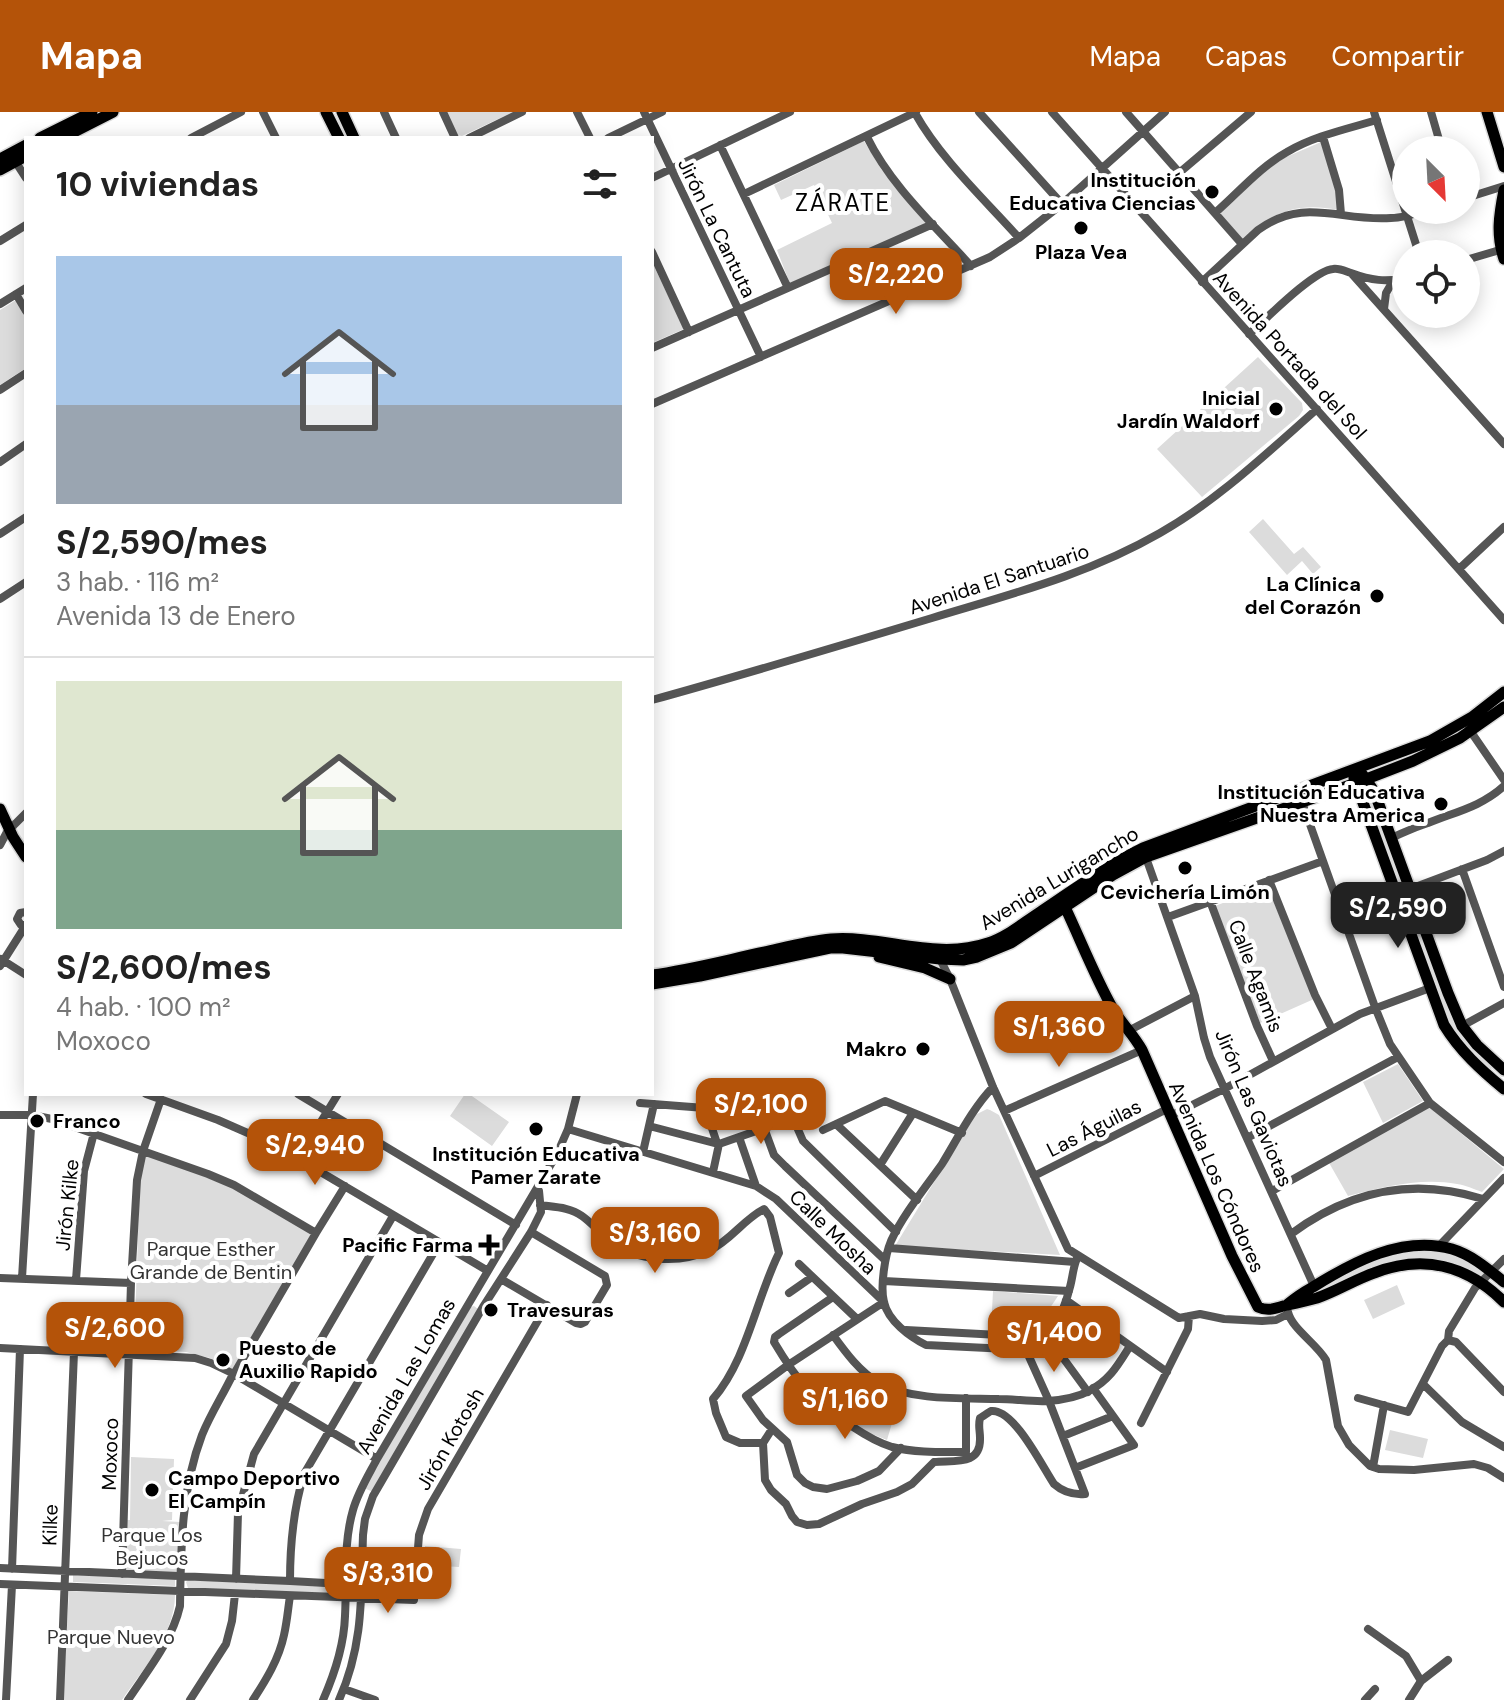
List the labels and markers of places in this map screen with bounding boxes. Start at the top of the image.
place label: Institución Educativa Ciencias [1009,167,1196,216]
marker: Institución Educativa Ciencias [1203,183,1221,201]
marker: Plaza Vea [1072,219,1090,237]
place label: Plaza Vea [1035,239,1127,265]
pin: S/2,220 [822,248,970,316]
place label: Inicial Jardín Waldorf [1117,385,1260,434]
marker: Inicial Jardín Waldorf [1267,400,1285,418]
place label: La Clínica del Corazón [1245,571,1361,620]
marker: La Clínica del Corazón [1368,587,1386,605]
place label: Institución Educativa Nuestra America [1218,779,1425,828]
marker: Institución Educativa Nuestra America [1432,795,1450,813]
marker: Cevichería Limón [1176,859,1194,877]
place label: Cevichería Limón [1100,879,1270,905]
pin: S/2,590 [1324,882,1472,950]
pin: S/1,360 [985,1001,1133,1069]
place label: Makro [846,1036,907,1062]
marker: Makro [914,1040,932,1058]
pin: S/2,100 [687,1078,835,1146]
place label: Franco [53,1108,121,1134]
marker: Franco [28,1112,46,1130]
pin: S/2,940 [241,1119,389,1187]
marker: Institución Educativa Pamer Zarate [527,1120,545,1138]
place label: Institución Educativa Pamer Zarate [432,1141,640,1190]
pin: S/3,160 [581,1207,729,1275]
place label: Pacific Farma [342,1232,473,1258]
marker: Pacific Farma [480,1236,498,1254]
place label: Travesuras [507,1297,614,1323]
marker: Travesuras [482,1301,500,1319]
pin: S/2,600 [41,1302,189,1370]
pin: S/1,400 [980,1306,1128,1374]
place label: Puesto de Auxilio Rapido [239,1335,378,1384]
marker: Puesto de Auxilio Rapido [214,1351,232,1369]
pin: S/1,160 [771,1373,919,1441]
place label: Campo Deportivo El Campín [168,1465,340,1514]
marker: Campo Deportivo El Campín [143,1481,161,1499]
pin: S/3,310 [314,1547,462,1615]

